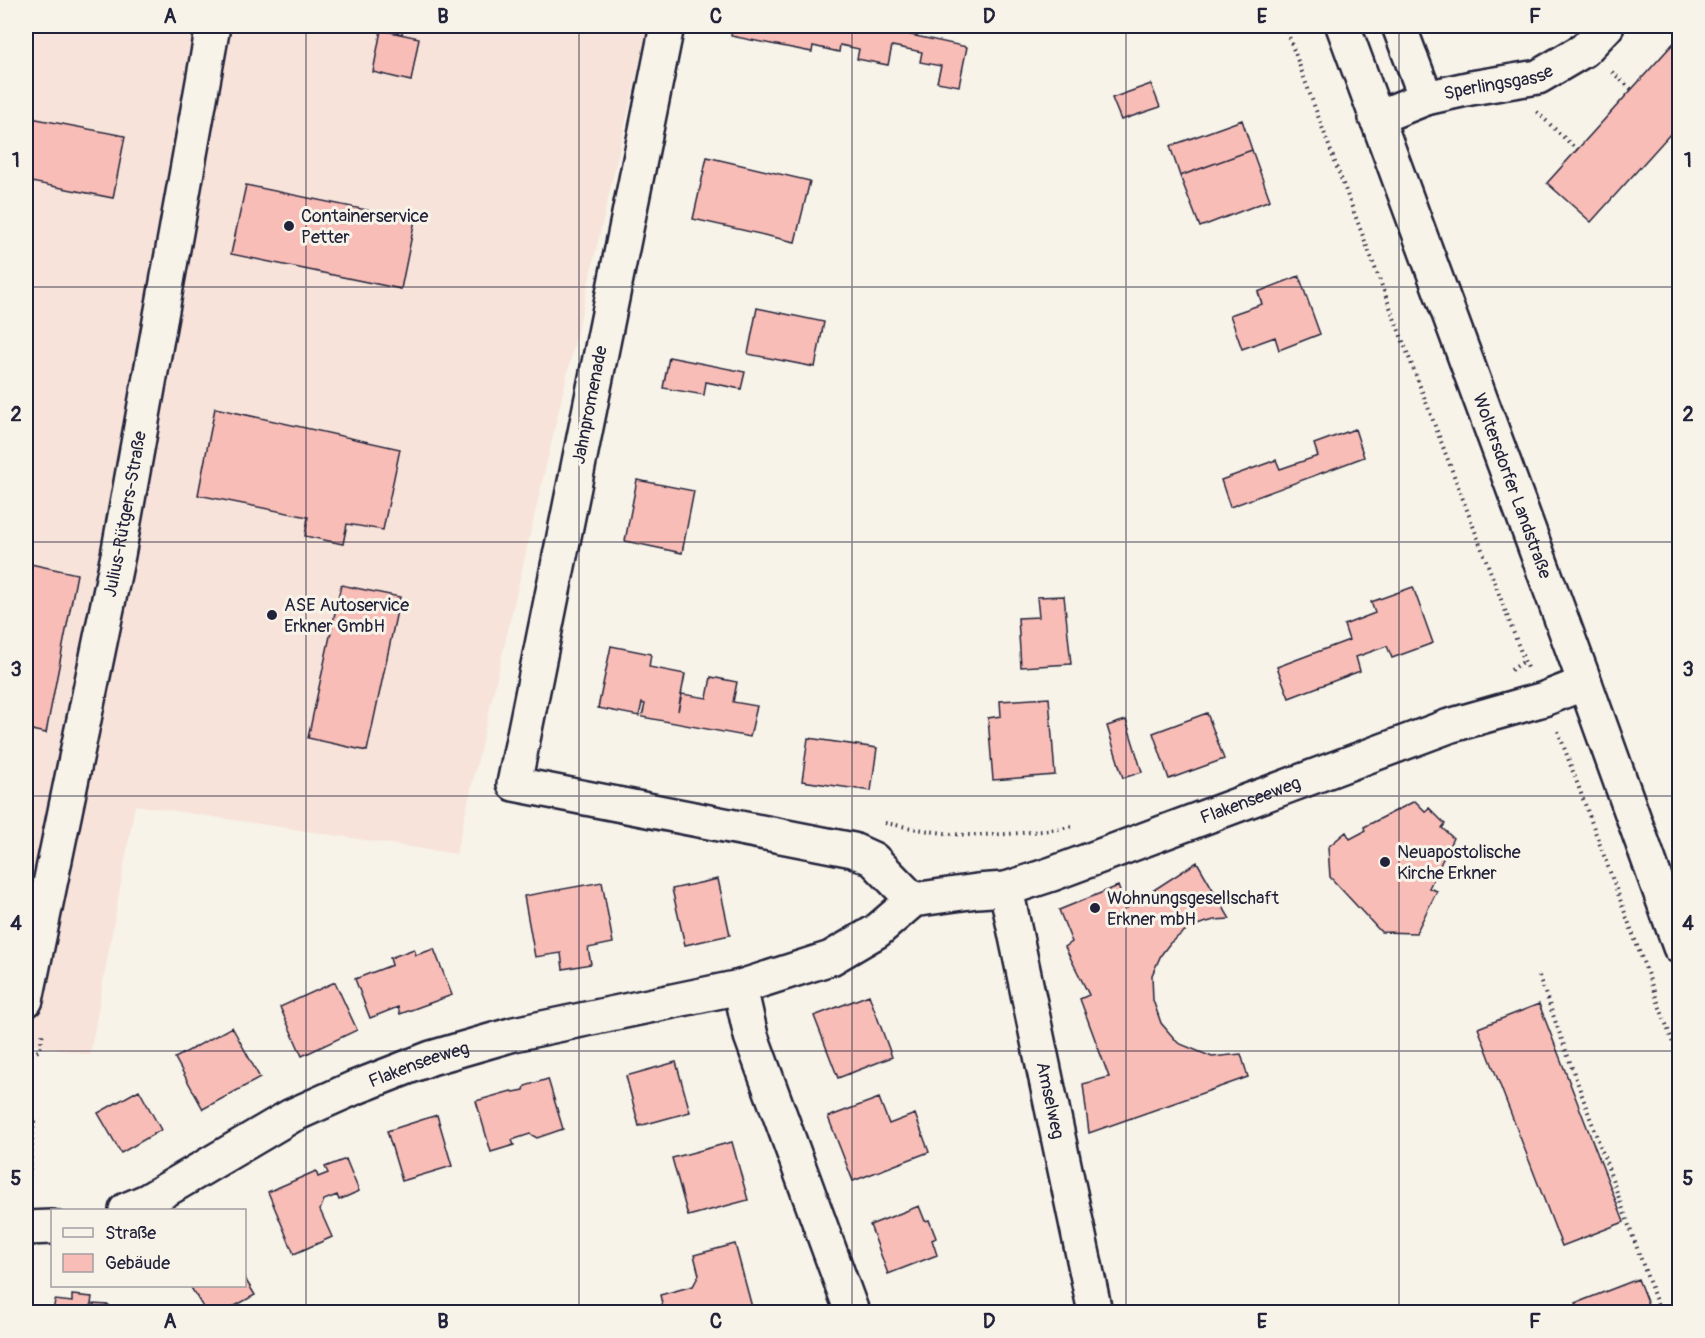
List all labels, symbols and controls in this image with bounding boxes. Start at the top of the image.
text: A [164,4,177,29]
text: B [437,4,449,29]
text: C [710,4,722,29]
text: D [983,4,996,29]
text: E [1257,4,1268,29]
text: F [1529,4,1541,29]
street label: Sperlingsgasse [1442,59,1558,105]
text: 1 [12,148,20,173]
text: 1 [1684,148,1692,173]
place label: Containerservice Petter [301,205,429,249]
marker: Containerservice Petter [282,219,296,233]
street label: Jahnpromenade [567,344,613,466]
street label: Woltersdorfer Landstraße [1468,390,1557,582]
text: 2 [10,402,22,427]
text: 2 [1682,402,1694,427]
street label: Julius-Rütgers-Straße [98,429,152,599]
place label: ASE Autoservice Erkner GmbH [284,594,409,638]
marker: ASE Autoservice Erkner GmbH [265,608,279,622]
text: 3 [10,657,22,682]
text: 3 [1682,657,1694,682]
street label: Flakenseeweg [1197,771,1304,829]
place label: Neuapostolische Kirche Erkner [1397,841,1521,885]
marker: Neuapostolische Kirche Erkner [1378,855,1392,869]
place label: Wohnungsgesellschaft Erkner mbH [1107,887,1280,931]
marker: Wohnungsgesellschaft Erkner mbH [1088,901,1102,915]
text: 4 [10,911,22,936]
text: 4 [1682,911,1694,936]
street label: Flakenseeweg [365,1036,472,1093]
street label: Amselweg [1031,1060,1070,1141]
text: 5 [11,1166,22,1191]
text: 5 [1683,1166,1694,1191]
legend [51,1209,246,1287]
text: Straße [105,1222,156,1245]
text: Gebäude [105,1252,170,1275]
text: A [164,1309,177,1334]
text: B [437,1309,449,1334]
text: C [710,1309,722,1334]
text: D [983,1309,996,1334]
text: E [1257,1309,1268,1334]
text: F [1529,1309,1541,1334]

